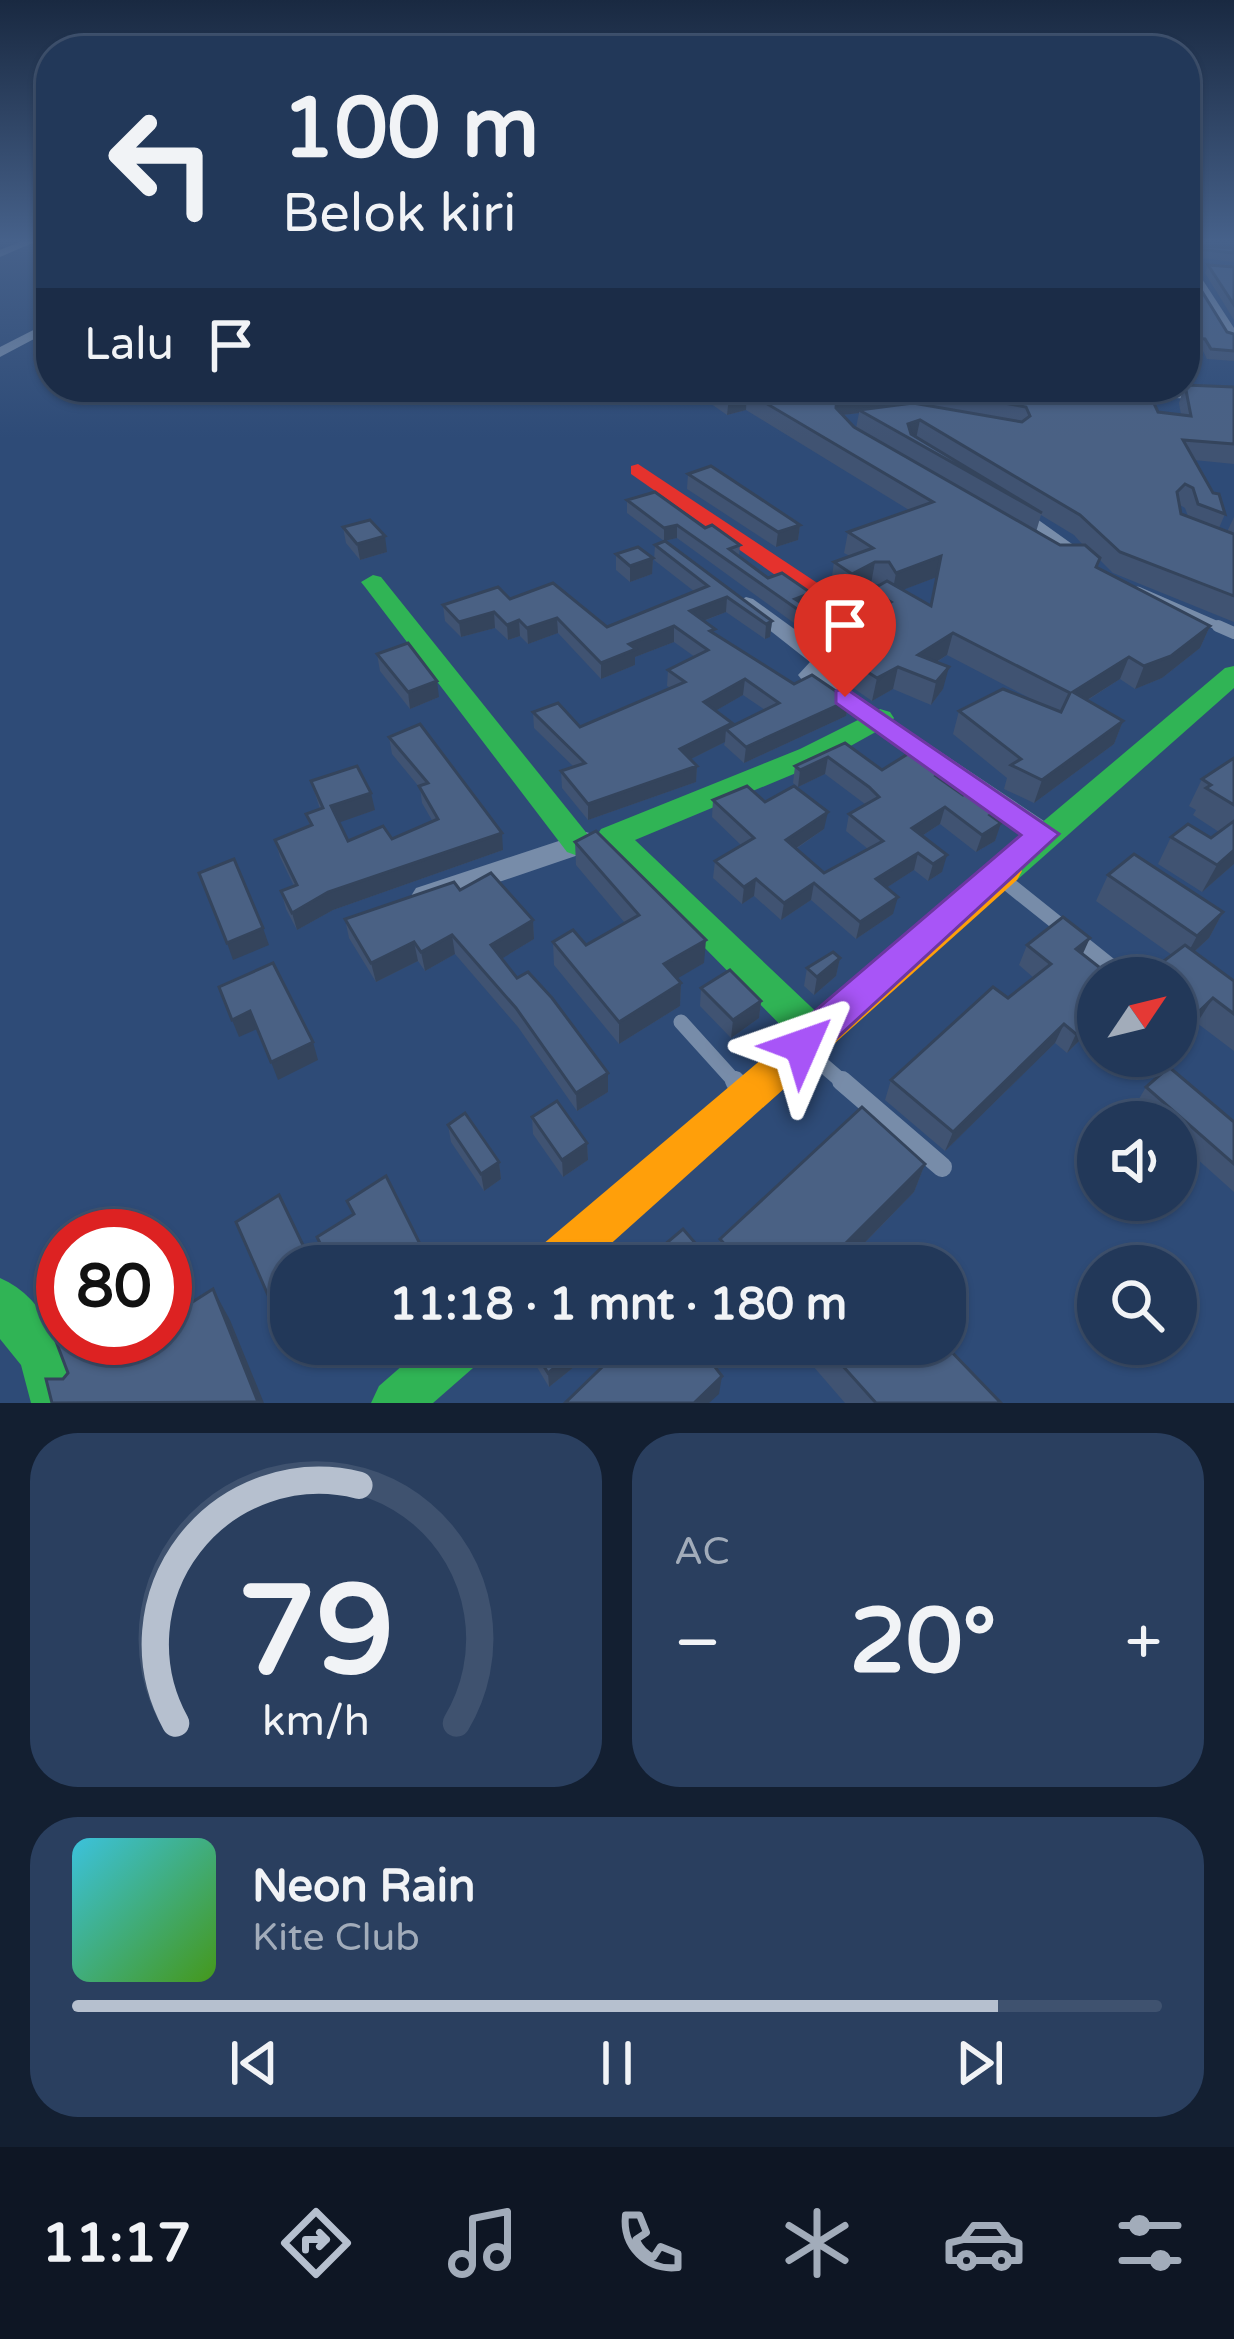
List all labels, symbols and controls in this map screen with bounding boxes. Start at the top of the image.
text: 100 m [282,79,539,180]
icon: left [84,84,240,240]
text: Belok kiri [282,181,516,246]
icon: arrive [198,312,264,378]
text: Lalu [84,318,174,372]
pin [794,574,896,697]
icon: arrive [812,592,878,658]
north arrow [1077,957,1197,1077]
map controls [1077,957,1197,1365]
position arrow [739,983,865,1109]
button: sound [1077,1101,1197,1221]
speed limit sign: 80 [36,1209,192,1365]
button: search [1077,1245,1197,1365]
text: 11:18 · 1 mnt · 180 m [389,1278,847,1332]
text: AC [674,1528,730,1575]
text: 79 [238,1557,394,1708]
text: 20° [849,1588,996,1697]
text: − [674,1603,721,1683]
text: + [1125,1603,1162,1683]
text: km/h [262,1696,370,1747]
text: Neon Rain [252,1860,475,1914]
text: Kite Club [252,1914,420,1961]
icon: previous [221,2030,287,2096]
icon: pause [584,2030,650,2096]
icon: next [947,2030,1013,2096]
icon: directions [274,2201,358,2285]
icon: music [441,2201,525,2285]
icon: phone [608,2201,692,2285]
icon: climate [775,2201,859,2285]
icon: car [942,2201,1026,2285]
icon: filters [1108,2201,1192,2285]
text: 11:17 [41,2211,191,2276]

